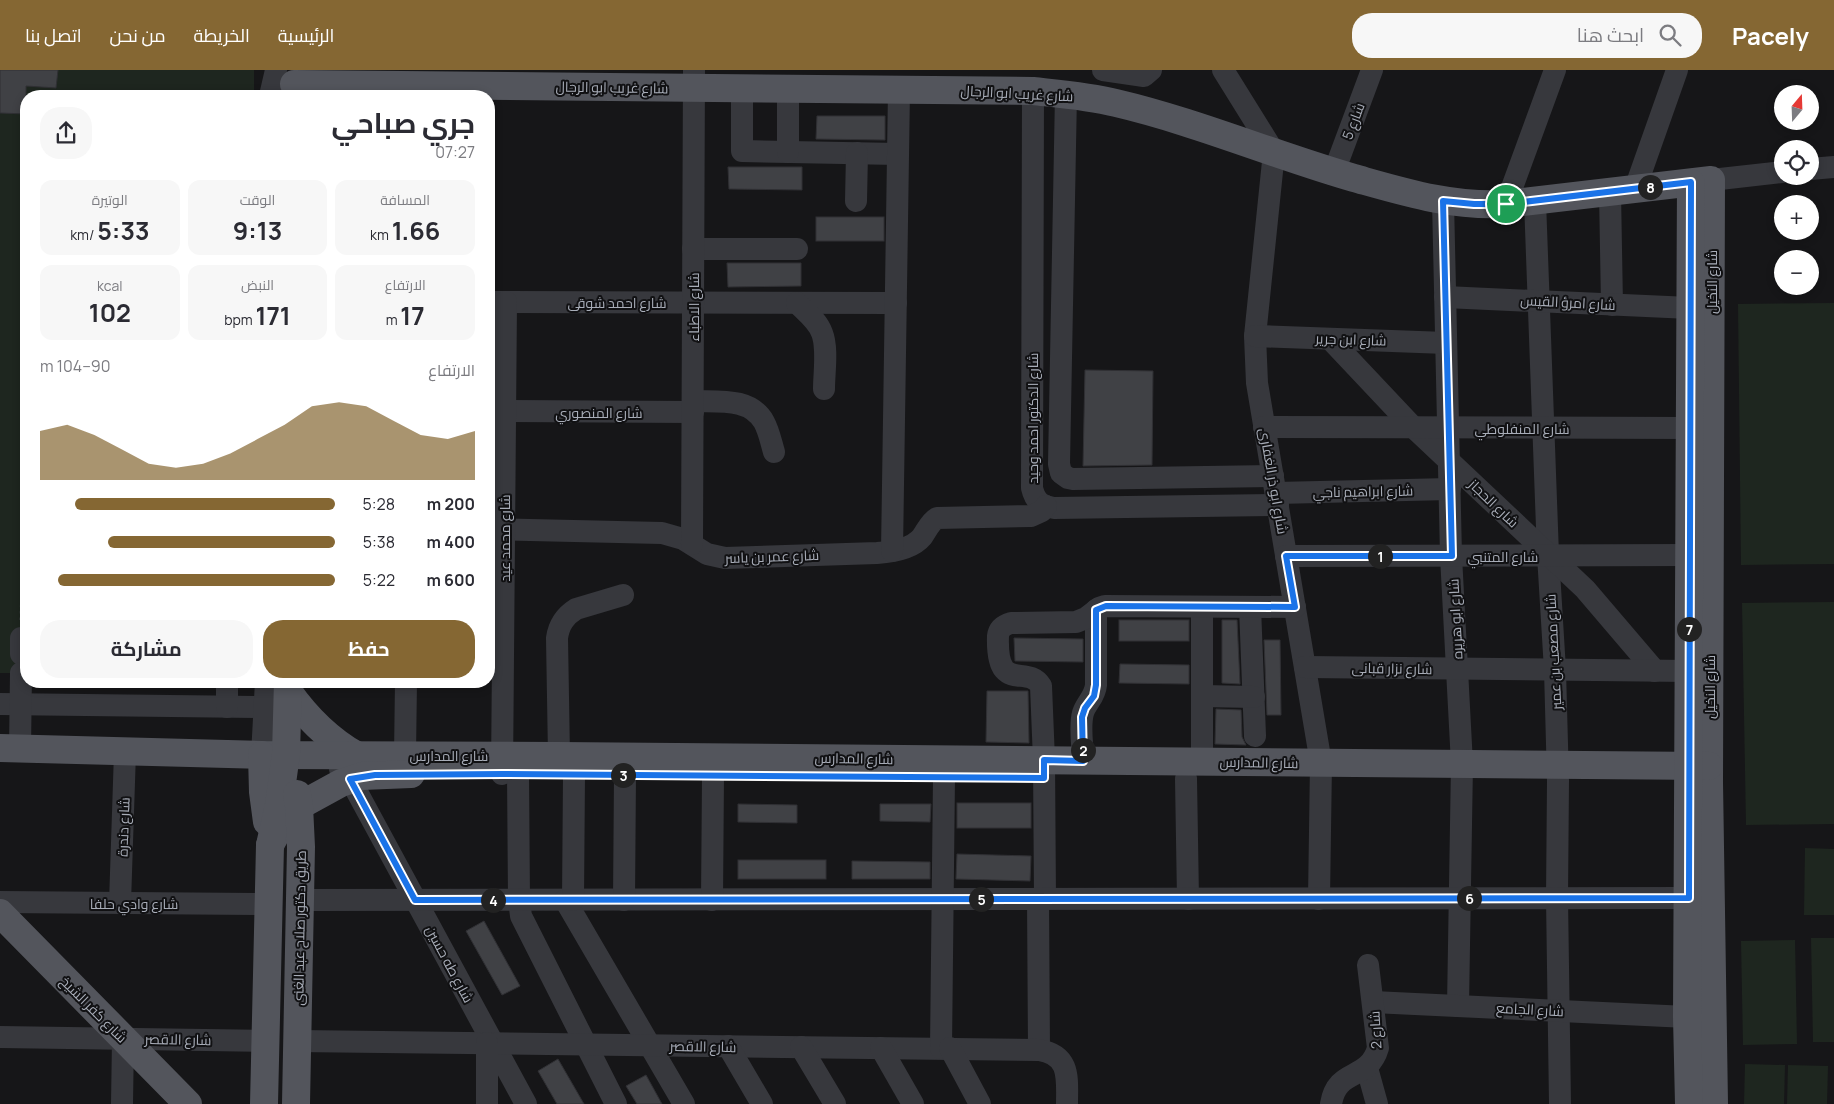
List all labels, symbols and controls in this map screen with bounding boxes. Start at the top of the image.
search box [1352,13,1702,58]
text: Pacely [1732,19,1809,52]
icon: search [1656,21,1684,49]
text: ابحث هنا [1577,22,1644,48]
text: اتصل بنا [25,23,82,47]
text: من نحن [110,23,166,47]
text: الخريطة [194,23,250,47]
text: الرئيسية [278,23,334,47]
street label: شارع غريب ابو الرجال [555,77,669,97]
street label: شارع غريب ابو الرجال [960,81,1074,105]
north arrow [1774,85,1819,130]
map controls [1774,85,1819,295]
street label: شارع 5 [1337,100,1369,142]
text: جري صباحي [331,103,475,141]
button: share [40,107,92,159]
button: locate [1774,140,1819,185]
text: 07:27 [435,141,475,163]
pin: 8 [1638,174,1662,200]
text: 8 [1646,178,1655,197]
pin [1485,183,1527,225]
text: الوتيرة [92,190,128,209]
text: الوقت [240,190,275,209]
text: المسافة [380,190,430,209]
icon: arrive [1492,190,1520,218]
button: + [1774,195,1819,240]
text: 5:33 [97,213,150,248]
text: 9:13 [233,213,282,248]
text: 1.66 [392,213,440,248]
text: /km [70,225,97,244]
text: km [370,225,392,244]
street label: شارع النخيل [1702,250,1721,314]
button: − [1774,250,1819,295]
street label: شارع الاطباء [684,273,703,341]
text: النبض [241,275,274,294]
text: الارتفاع [385,275,426,294]
text: kcal [97,276,123,295]
street label: شارع امرؤ القيس [1520,290,1616,314]
street label: شارع احمد شوقى [568,293,666,312]
text: 102 [89,295,131,330]
text: 171 [256,298,291,333]
text: 17 [400,298,425,333]
text: bpm [224,310,256,329]
text: m [386,310,400,329]
street label: شارع ابن جرير [1314,328,1387,350]
street label: شارع الدكتور احمد وحيد [1023,353,1042,483]
text: 90–104 m [40,355,111,377]
text: الارتفاع [428,359,475,381]
street label: شارع المنصوري [555,403,643,425]
street label: شارع المنفلوطي [1474,419,1570,441]
street label: شارع ابو ذر الغفارى [1255,426,1293,536]
street label: شارع الحجاز [1464,474,1523,531]
street label: شارع ابراهيم ناجي [1312,481,1414,504]
text: 5:28 [363,493,395,515]
text: 200 m [427,493,475,515]
street label: شارع محمد عيد [495,495,514,581]
text: 5:38 [363,531,395,553]
text: 400 m [427,531,475,553]
pin: 1 [1368,544,1392,568]
street label: شارع عمر بن ياسر [724,545,819,567]
text: 1 [1377,547,1384,566]
street label: شارع المتنبي [1468,547,1538,569]
text: 5:22 [363,569,395,591]
text: 600 m [426,569,475,591]
street label: شارع ابو هريره [1443,578,1467,660]
street label: شارع مصعب بن عمير [1540,593,1566,712]
pin: 7 [1676,616,1702,642]
button: مشاركة [40,620,253,678]
button: حفظ [263,620,475,678]
text: 7 [1686,620,1693,639]
street label: شارع النخيل [1700,655,1719,719]
street label: شارع نزار قبانى [1351,658,1433,678]
pin: 2 [1070,738,1096,762]
text: 2 [1079,741,1088,760]
street label: شارع المدارس [410,746,488,765]
street label: شارع المدارس [814,748,894,768]
street label: شارع المدارس [1219,752,1299,772]
pin: 3 [610,762,636,788]
text: 3 [619,766,628,785]
street label: شارع دندرة [112,797,134,857]
street label: طريق دكتور صلاح عبد الغنى [288,850,310,1006]
pin: 5 [968,886,994,912]
pin: 6 [1456,886,1482,910]
pin: 4 [480,888,506,912]
text: 6 [1465,889,1474,908]
text: 5 [977,890,986,909]
text: 4 [489,891,498,910]
street label: شارع وادي حلفا [90,894,178,916]
street label: شارع طه حسين [422,922,478,1006]
street label: شارع كفر الشيخ [56,971,132,1047]
street label: شارع الجامع [1496,998,1564,1020]
street label: شارع 2 [1365,1011,1385,1049]
street label: شارع الاقصر [143,1029,212,1049]
street label: شارع الاقصر [668,1036,737,1056]

